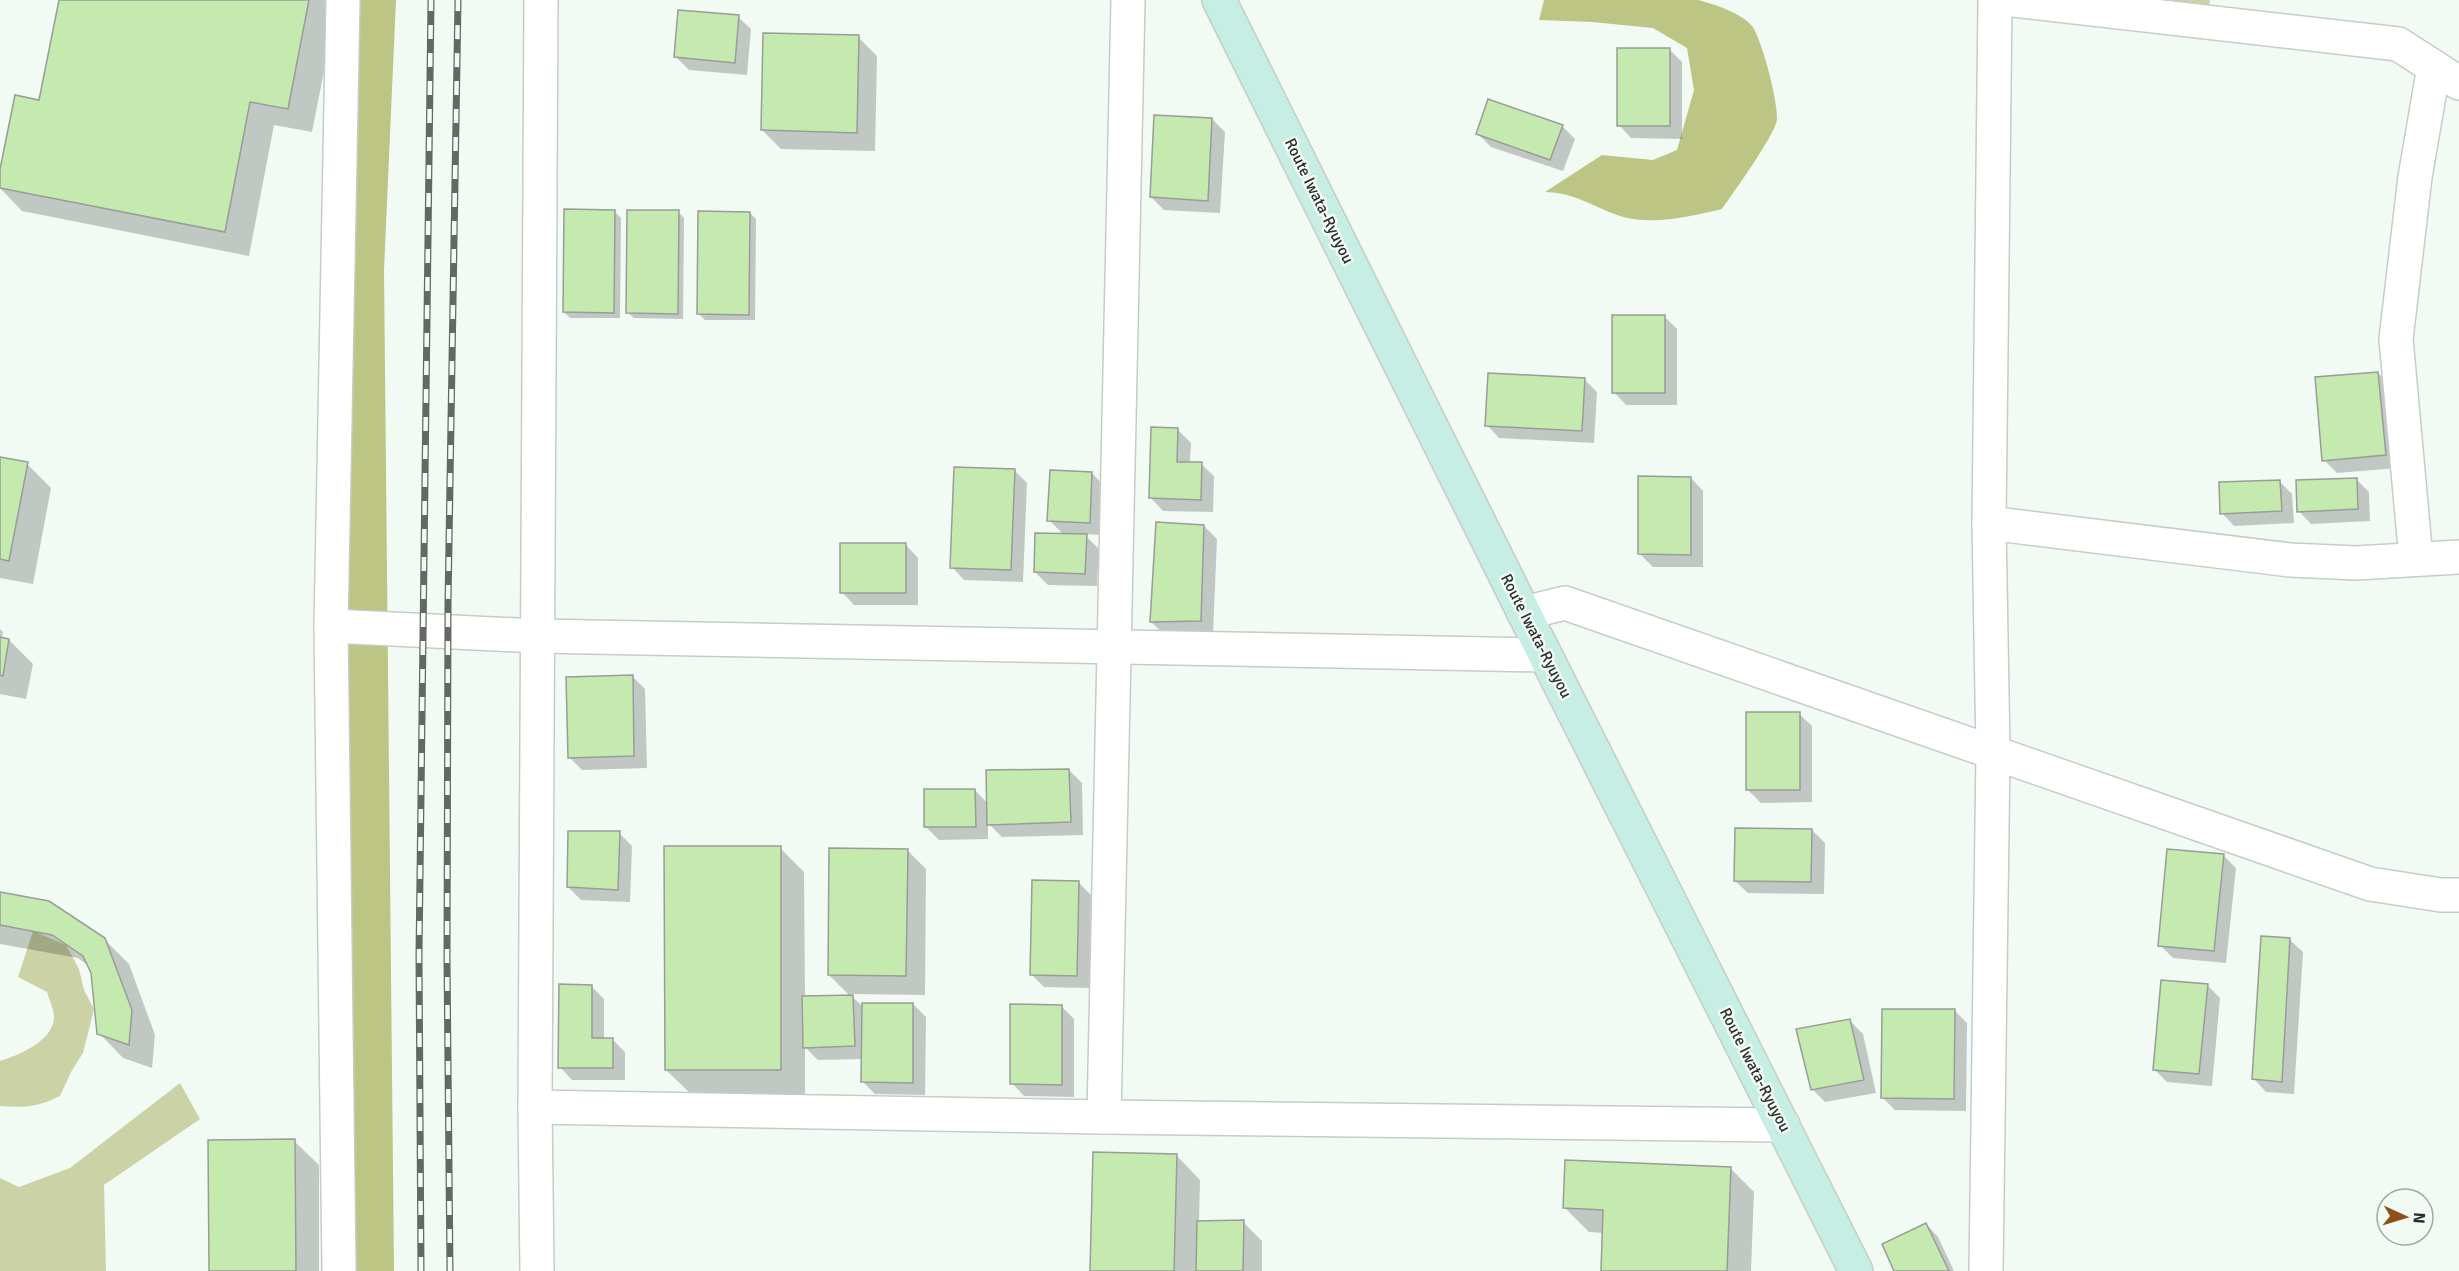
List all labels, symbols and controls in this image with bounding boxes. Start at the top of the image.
street label: Route Iwata-Ryuyou [1280,135,1358,267]
street label: Route Iwata-Ryuyou [1496,570,1576,702]
street label: Route Iwata-Ryuyou [1715,1004,1795,1136]
north arrow [2375,1187,2435,1247]
text: N [2409,1212,2429,1224]

